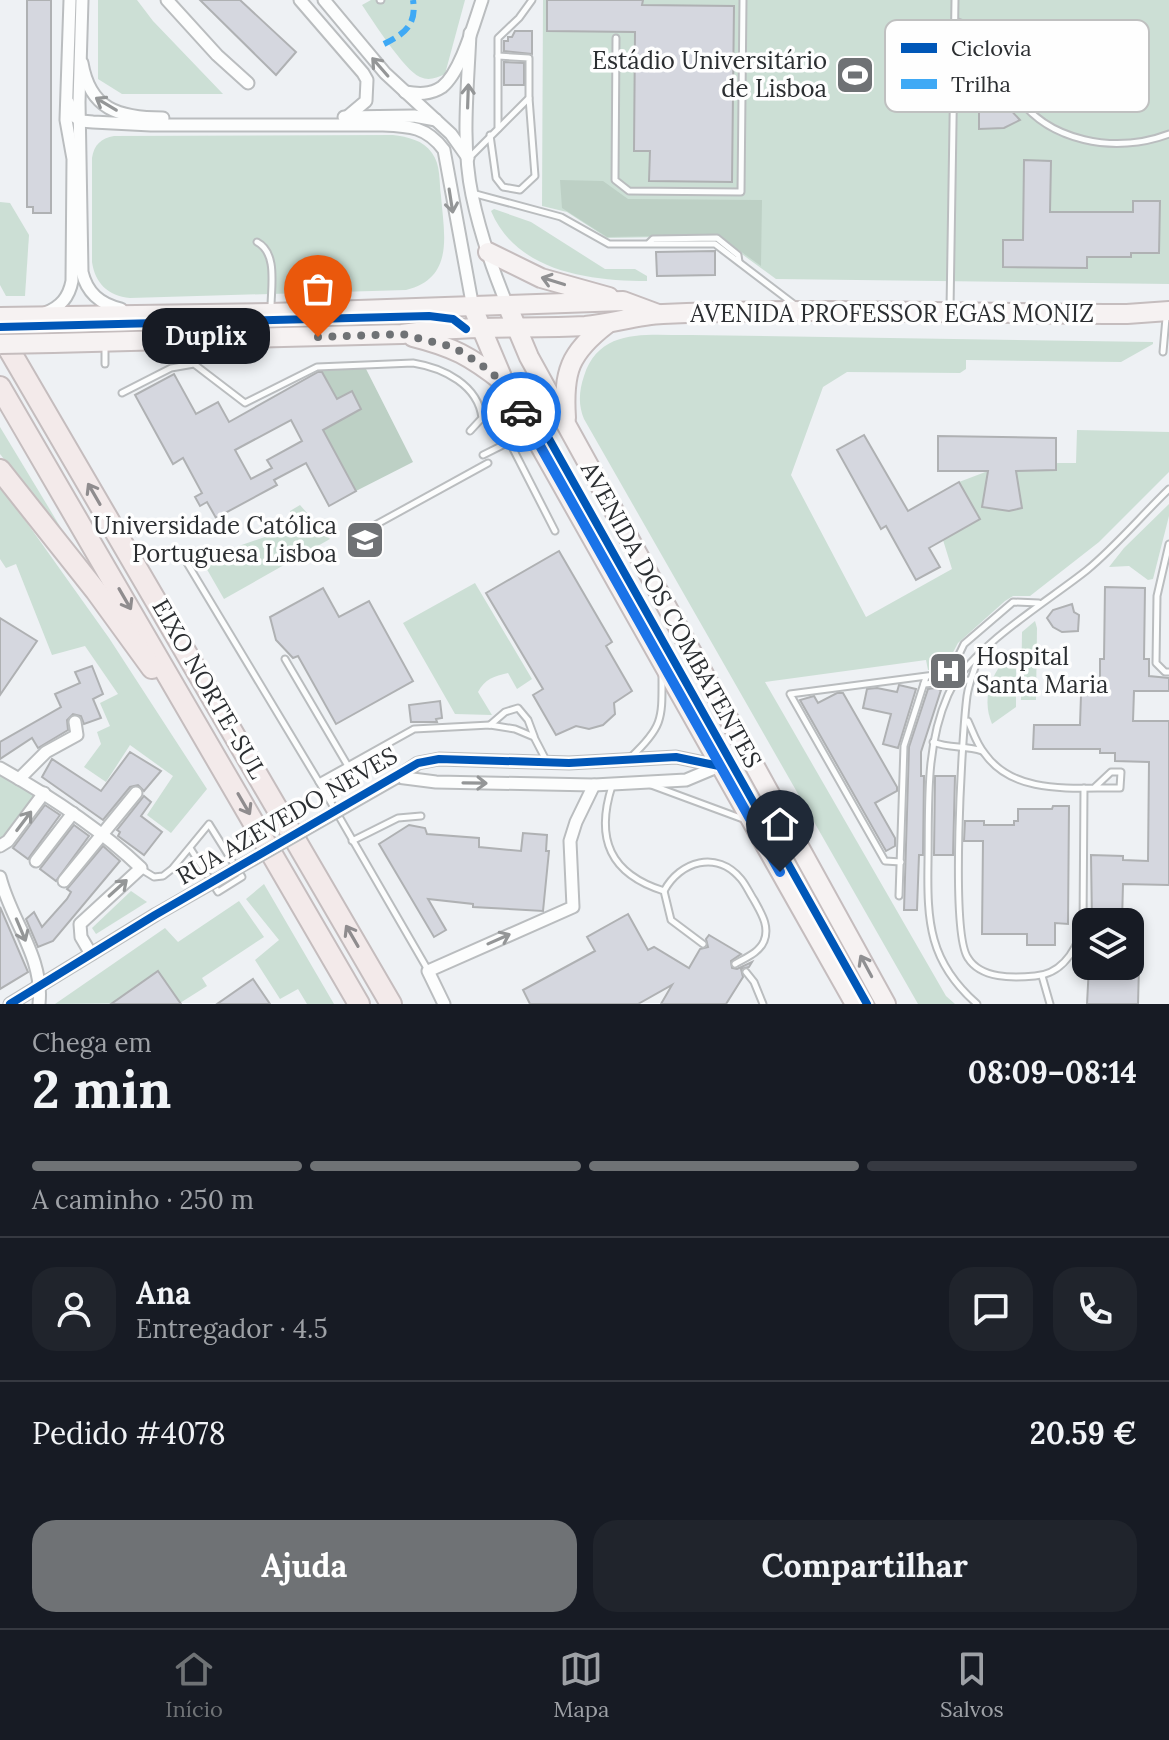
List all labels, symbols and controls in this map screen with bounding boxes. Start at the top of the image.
legend [885,20,1149,112]
text: Ciclovia [951,34,1032,62]
place label: Estádio Universitário de Lisboa [592,45,827,104]
sports icon: Estádio Universitário de Lisboa [834,54,876,96]
one-way arrow [371,57,389,77]
text: Trilha [951,70,1011,98]
one-way arrow [460,83,475,110]
one-way arrow [95,96,118,112]
one-way arrow [445,188,460,213]
pin [284,255,352,337]
icon: bag [296,267,340,311]
one-way arrow [541,273,567,288]
street label: AVENIDA PROFESSOR EGAS MONIZ [689,298,1094,329]
callout: Duplix [142,309,270,365]
text: Duplix [165,319,247,352]
courier [481,372,561,452]
icon: car [499,390,543,434]
street label: AVENIDA DOS COMBATENTES [574,455,769,773]
one-way arrow [86,483,102,506]
place label: Universidade Católica Portuguesa Lisboa [93,510,337,569]
school or university icon: Universidade Católica Portuguesa Lisboa [344,519,386,561]
one-way arrow [117,587,133,610]
street label: EIXO NORTE-SUL [145,593,274,784]
place label: Hospital Santa Maria [976,641,1108,700]
hospital icon: Hospital Santa Maria [927,650,969,692]
street label: RUA AZEVEDO NEVES [171,740,403,891]
one-way arrow [461,775,488,791]
pin [746,790,814,872]
one-way arrow [236,792,252,815]
icon: home [758,802,802,846]
one-way arrow [15,811,32,832]
one-way arrow [107,879,127,897]
map controls [1072,908,1144,980]
button: layers [1072,908,1144,980]
one-way arrow [15,918,30,942]
one-way arrow [344,925,359,949]
one-way arrow [487,931,511,946]
one-way arrow [858,955,874,979]
text: Chega em [32,1026,152,1059]
text: 08:09–08:14 [968,1053,1137,1091]
text: 2 min [32,1056,171,1122]
text: A caminho · 250 m [32,1183,254,1216]
button: person [32,1267,116,1351]
button: chat [949,1267,1033,1351]
button: phone [1053,1267,1137,1351]
text: Ana [136,1274,191,1312]
text: Entregador · 4.5 [136,1312,328,1345]
text: Pedido #4078 [32,1414,226,1452]
text: 20.59 € [1030,1414,1137,1452]
button: Ajuda [32,1520,577,1612]
button: Compartilhar [593,1520,1137,1612]
tab: Início [165,1647,223,1723]
tab: Mapa [553,1647,609,1723]
tab: Salvos [940,1647,1004,1723]

